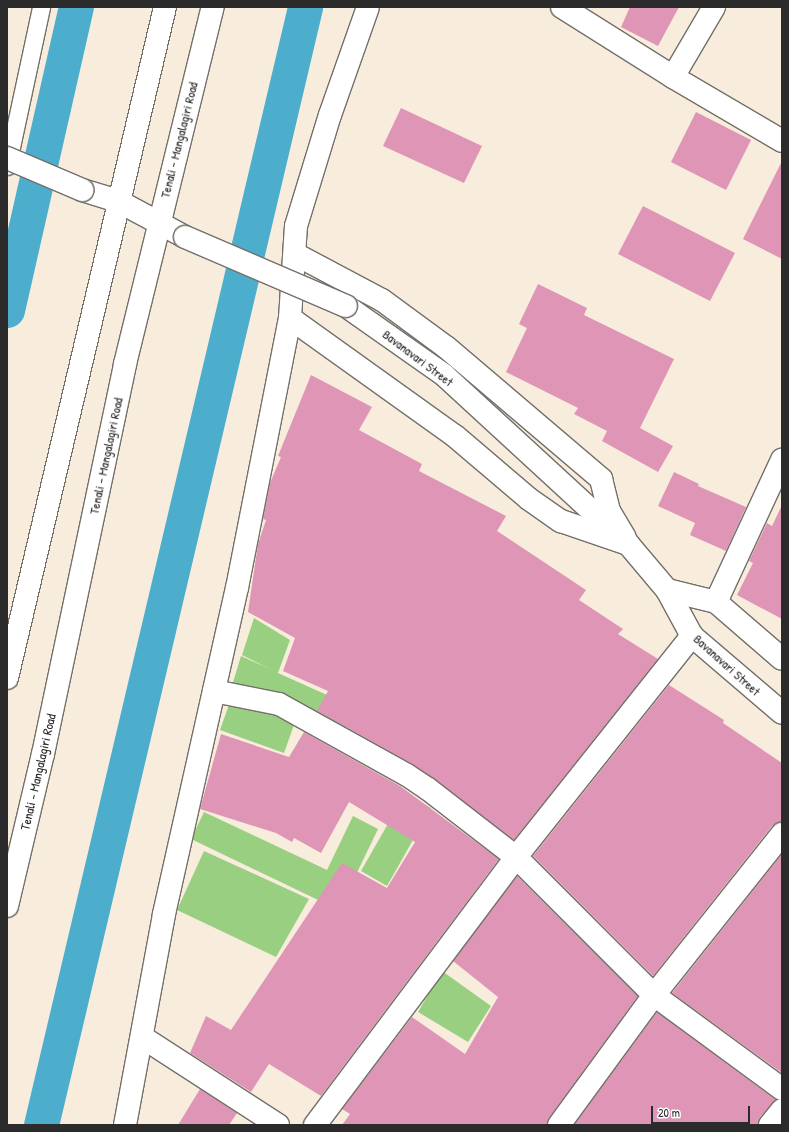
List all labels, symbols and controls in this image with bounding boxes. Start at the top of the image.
street label: Tenali - Mangalagiri Road [157,80,201,200]
street label: Bavanavari Street [380,326,456,390]
street label: Tenali - Mangalagiri Road [86,396,126,516]
street label: Bavanavari Street [690,631,764,699]
street label: Tenali - Mangalagiri Road [17,712,59,832]
scale bar [653,1098,752,1124]
text: 20 m [658,1104,680,1121]

